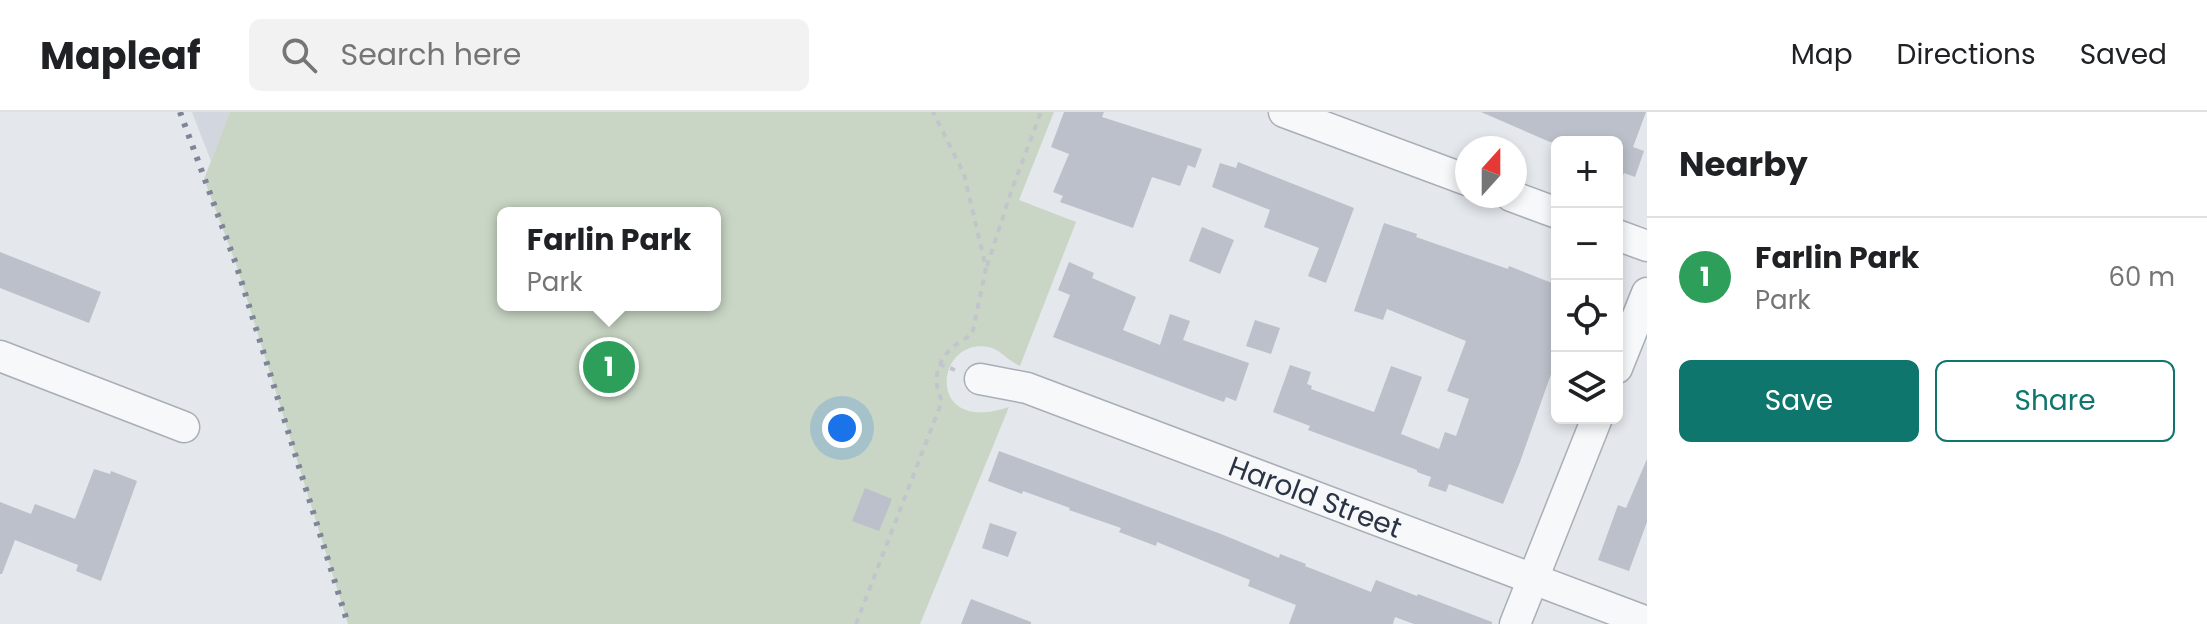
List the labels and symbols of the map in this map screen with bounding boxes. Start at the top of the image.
north arrow [1455,136,1527,208]
pin: 1 [583,337,635,397]
your location [822,408,862,448]
street label: Harold Street [1223,447,1407,548]

